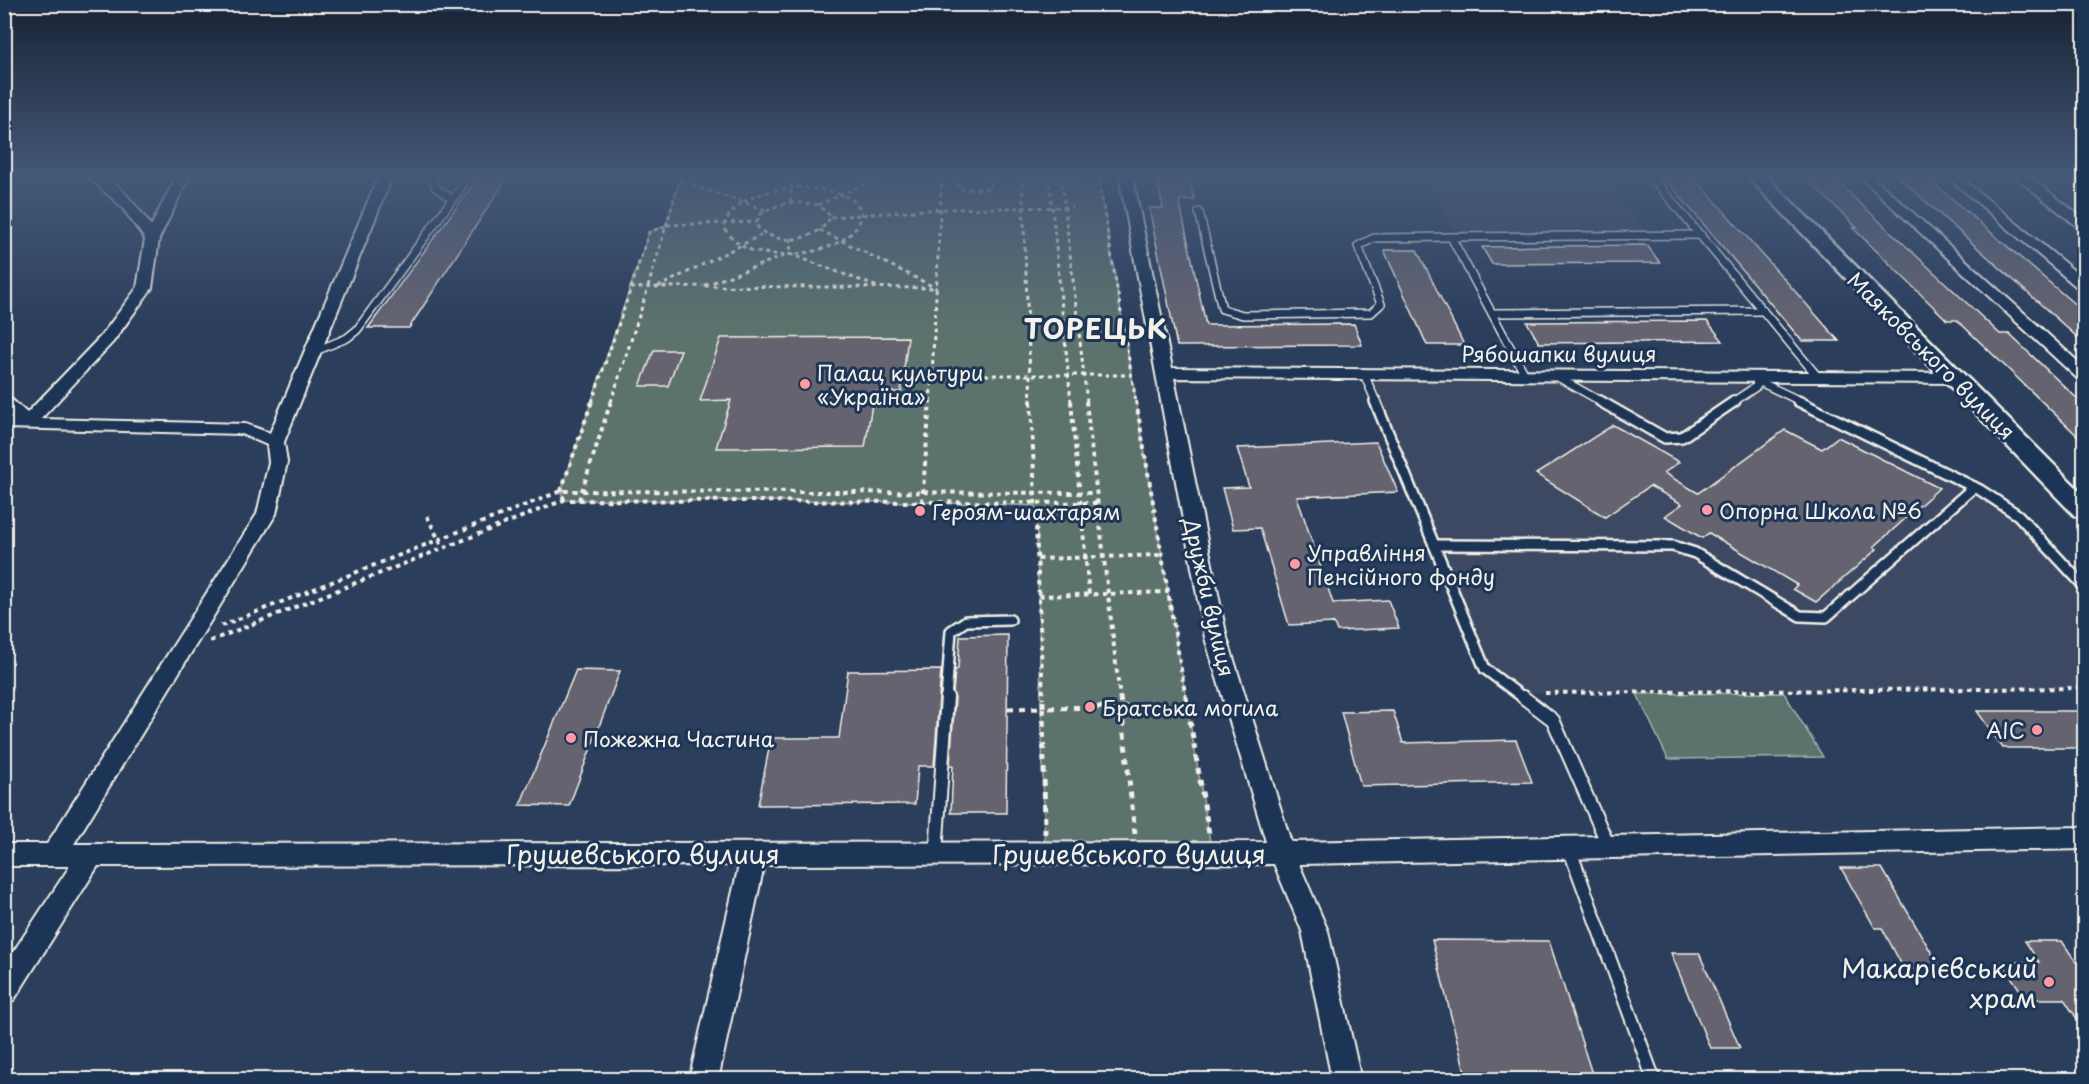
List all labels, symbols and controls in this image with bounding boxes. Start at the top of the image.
street label: Маяковського вулиця [1841,264,2023,446]
district label: ТОРЕЦЬК [1024,307,1168,348]
street label: Рябошапки вулиця [1461,337,1657,369]
place label: Палац культури «Україна» [817,356,983,412]
marker: Палац культури «Україна» [798,377,812,391]
place label: Опорна Школа №6 [1719,494,1922,526]
place label: Героям-шахтарям [932,495,1121,527]
marker: Опорна Школа №6 [1700,503,1714,517]
marker: Героям-шахтарям [913,504,927,518]
street label: Дружби вулиця [1176,514,1244,680]
place label: Управління Пенсійного фонду [1307,536,1495,592]
marker: Управління Пенсійного фонду [1288,557,1302,571]
place label: Братська мoгила [1102,691,1279,723]
marker: Братська мoгила [1083,700,1097,714]
place label: АІС [1986,714,2025,746]
place label: Пожежна Частина [583,722,775,754]
marker: АІС [2030,723,2044,737]
marker: Пожежна Частина [564,731,578,745]
street label: Грушевського вулиця [506,834,780,873]
street label: Грушевського вулиця [992,834,1266,873]
place label: Макарієвський храм [1841,948,2037,1017]
marker: Макарієвський храм [2042,975,2056,989]

